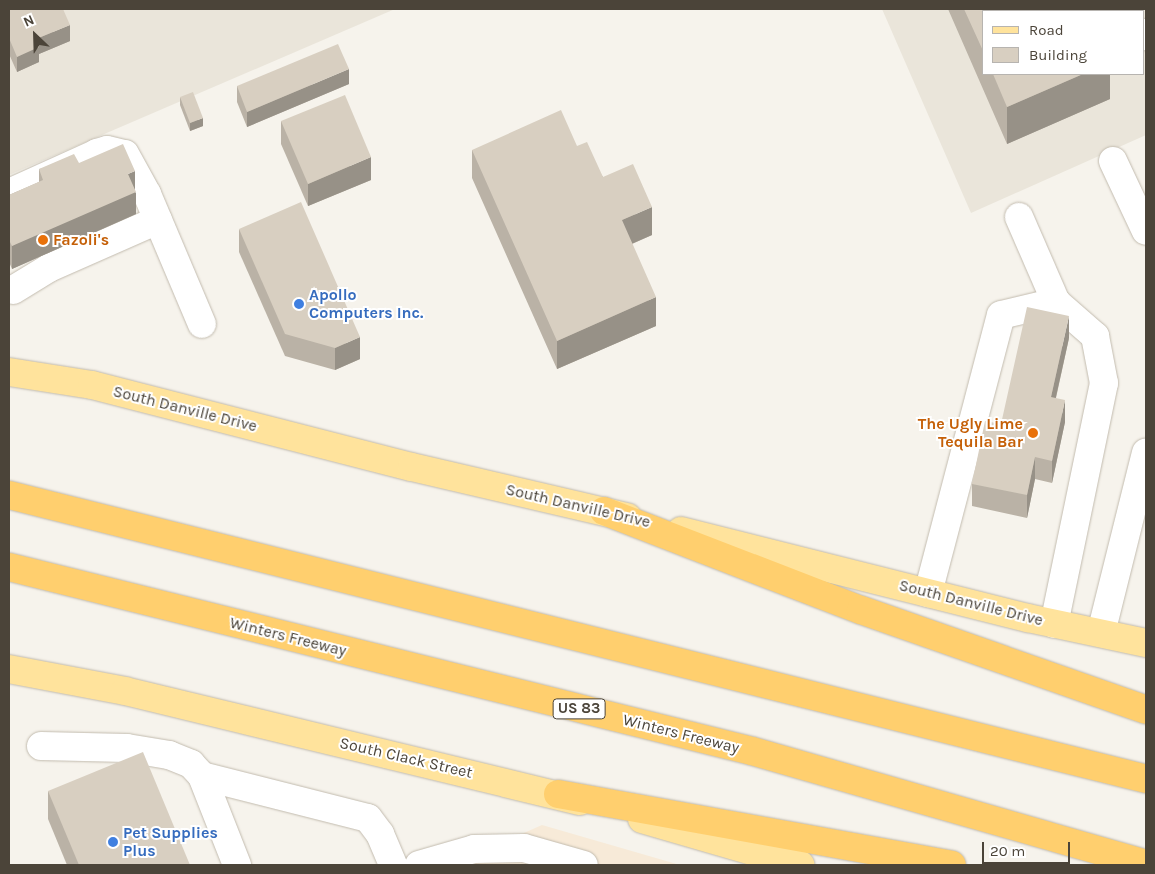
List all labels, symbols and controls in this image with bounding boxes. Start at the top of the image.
north arrow [10,10,60,60]
legend [982,10,1145,75]
text: N [21,11,37,31]
text: Road [1029,21,1064,39]
text: Building [1029,46,1087,64]
place label: Fazoli's [53,230,109,250]
marker: Fazoli's [37,234,49,246]
place label: Apollo Computers Inc. [309,285,423,323]
marker: Apollo Computers Inc. [293,298,305,310]
street label: South Danville Drive [111,382,259,436]
place label: The Ugly Lime Tequila Bar [918,414,1023,452]
marker: The Ugly Lime Tequila Bar [1027,427,1039,439]
street label: South Danville Drive [504,480,652,532]
street label: South Danville Drive [897,576,1045,630]
street label: Winters Freeway [228,613,348,661]
road number: US 83 [552,696,606,722]
street label: Winters Freeway [621,710,741,758]
street label: South Clack Street [338,733,474,783]
place label: Pet Supplies Plus [123,823,218,861]
scale bar [985,832,1072,864]
marker: Pet Supplies Plus [107,836,119,848]
text: 20 m [990,842,1025,860]

